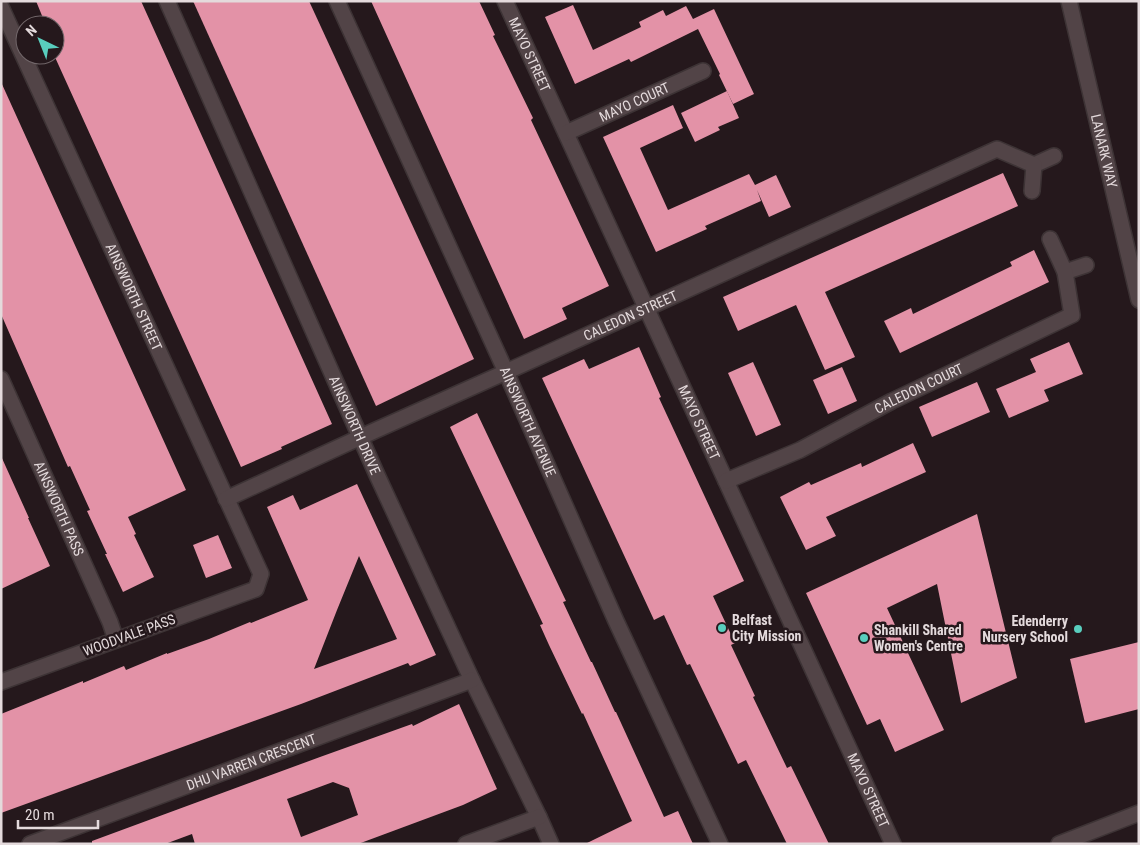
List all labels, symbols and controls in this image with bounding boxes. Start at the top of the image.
north arrow [15,15,65,65]
street label: MAYO STREET [506,15,554,94]
text: N [23,22,40,39]
street label: MAYO COURT [597,79,672,125]
street label: LANARK WAY [1088,112,1121,190]
street label: AINSWORTH STREET [102,241,165,353]
street label: CALEDON STREET [581,287,680,344]
street label: CALEDON COURT [872,360,966,417]
street label: AINSWORTH AVENUE [497,364,559,479]
street label: AINSWORTH DRIVE [326,373,384,477]
street label: MAYO STREET [675,383,723,462]
street label: AINSWORTH PASS [31,459,87,558]
street label: WOODVALE PASS [81,611,177,659]
place label: Belfast City Mission [732,612,802,644]
place label: Edenderry Nursery School [982,613,1069,645]
marker: Belfast City Mission [716,622,728,634]
place label: Shankill Shared Women's Centre [874,622,963,654]
marker: Edenderry Nursery School [1072,623,1084,635]
marker: Shankill Shared Women's Centre [858,632,870,644]
street label: DHU VARREN CRESCENT [184,731,318,793]
street label: MAYO STREET [844,751,892,830]
scale bar [18,798,98,830]
text: 20 m [25,806,55,824]

